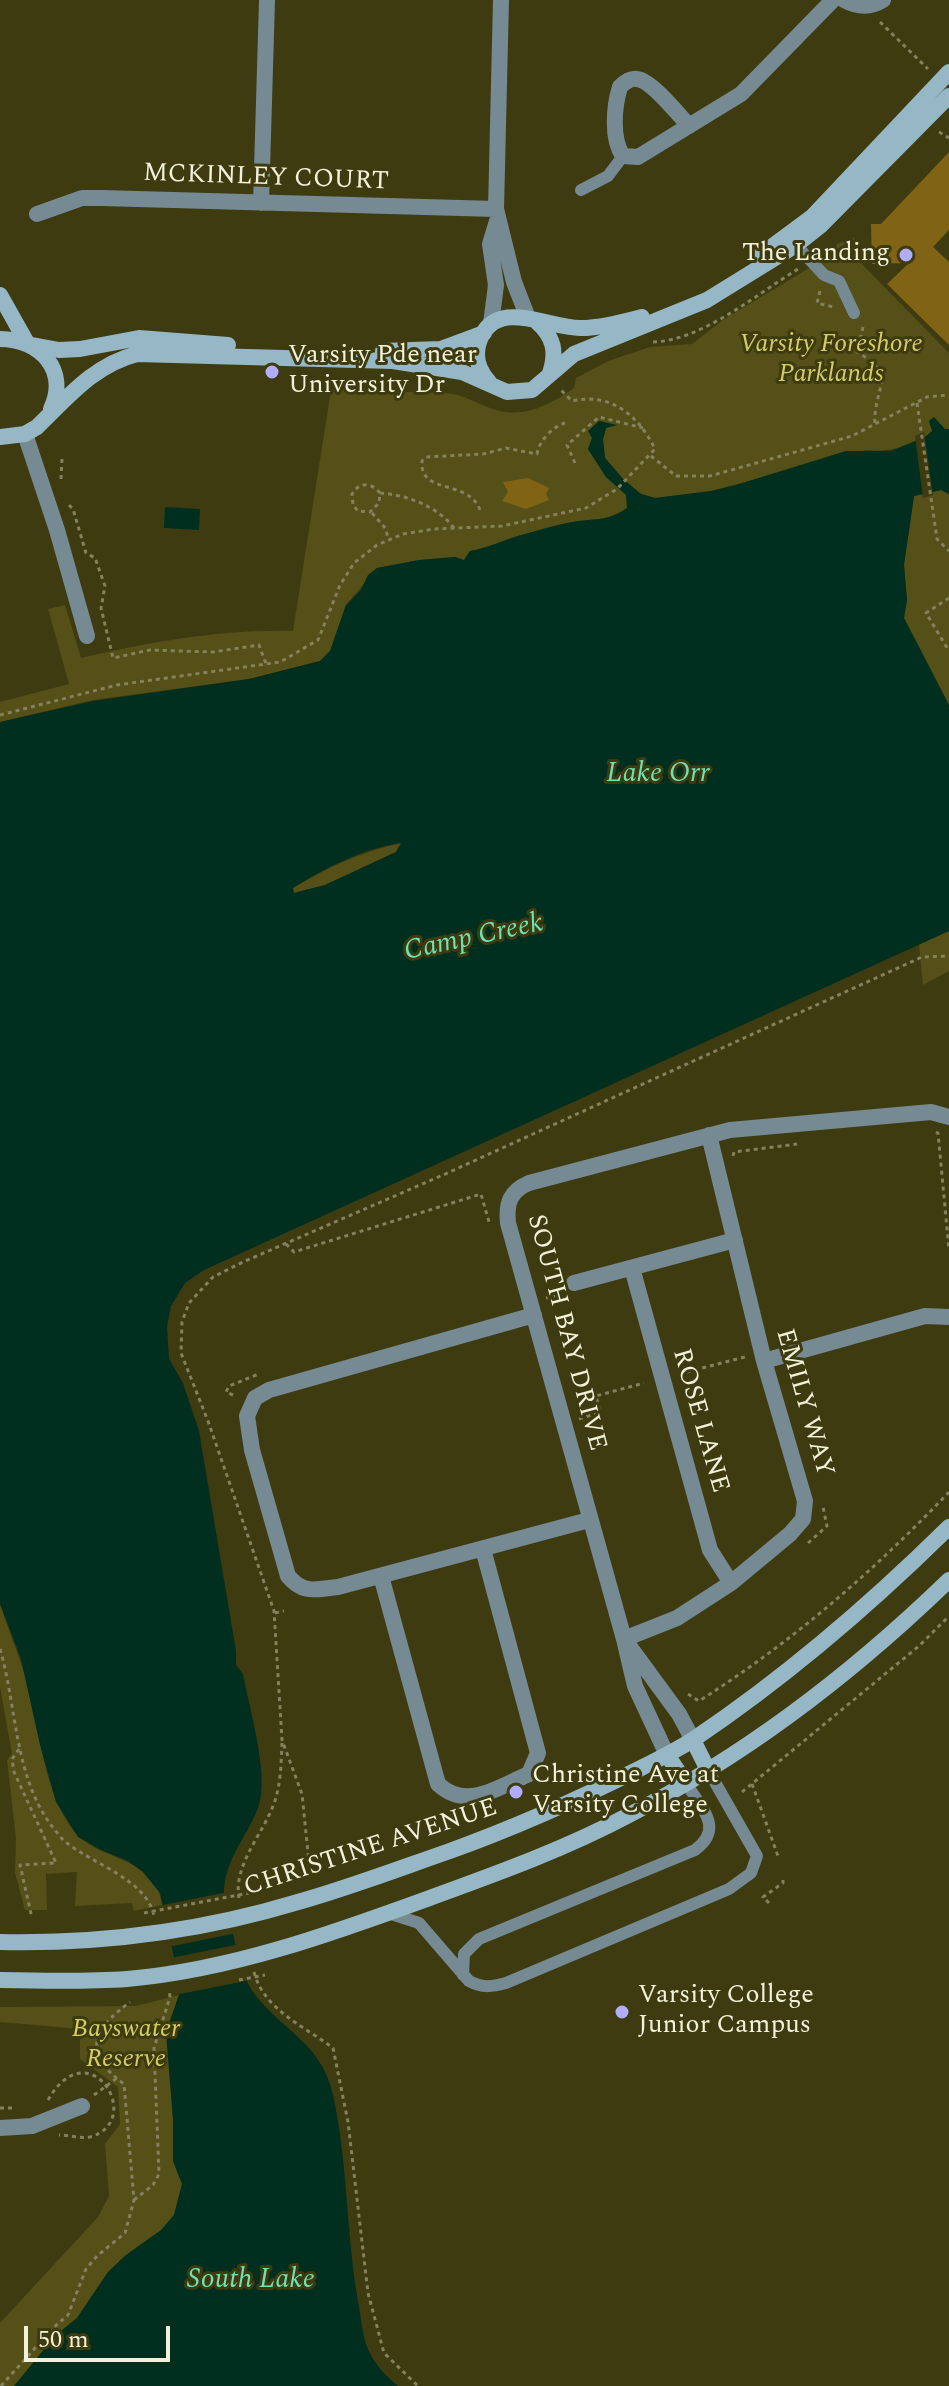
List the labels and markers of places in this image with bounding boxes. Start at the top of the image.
place label: The Landing [742,239,890,271]
marker: The Landing [897,246,915,264]
place label: Varsity Pde near University Dr [288,341,477,402]
marker: Varsity Pde near University Dr [263,363,281,381]
place label: Christine Ave at Varsity College [532,1761,719,1822]
marker: Christine Ave at Varsity College [507,1783,525,1801]
place label: Varsity College Junior Campus [638,1981,814,2042]
marker: Varsity College Junior Campus [613,2003,631,2021]

